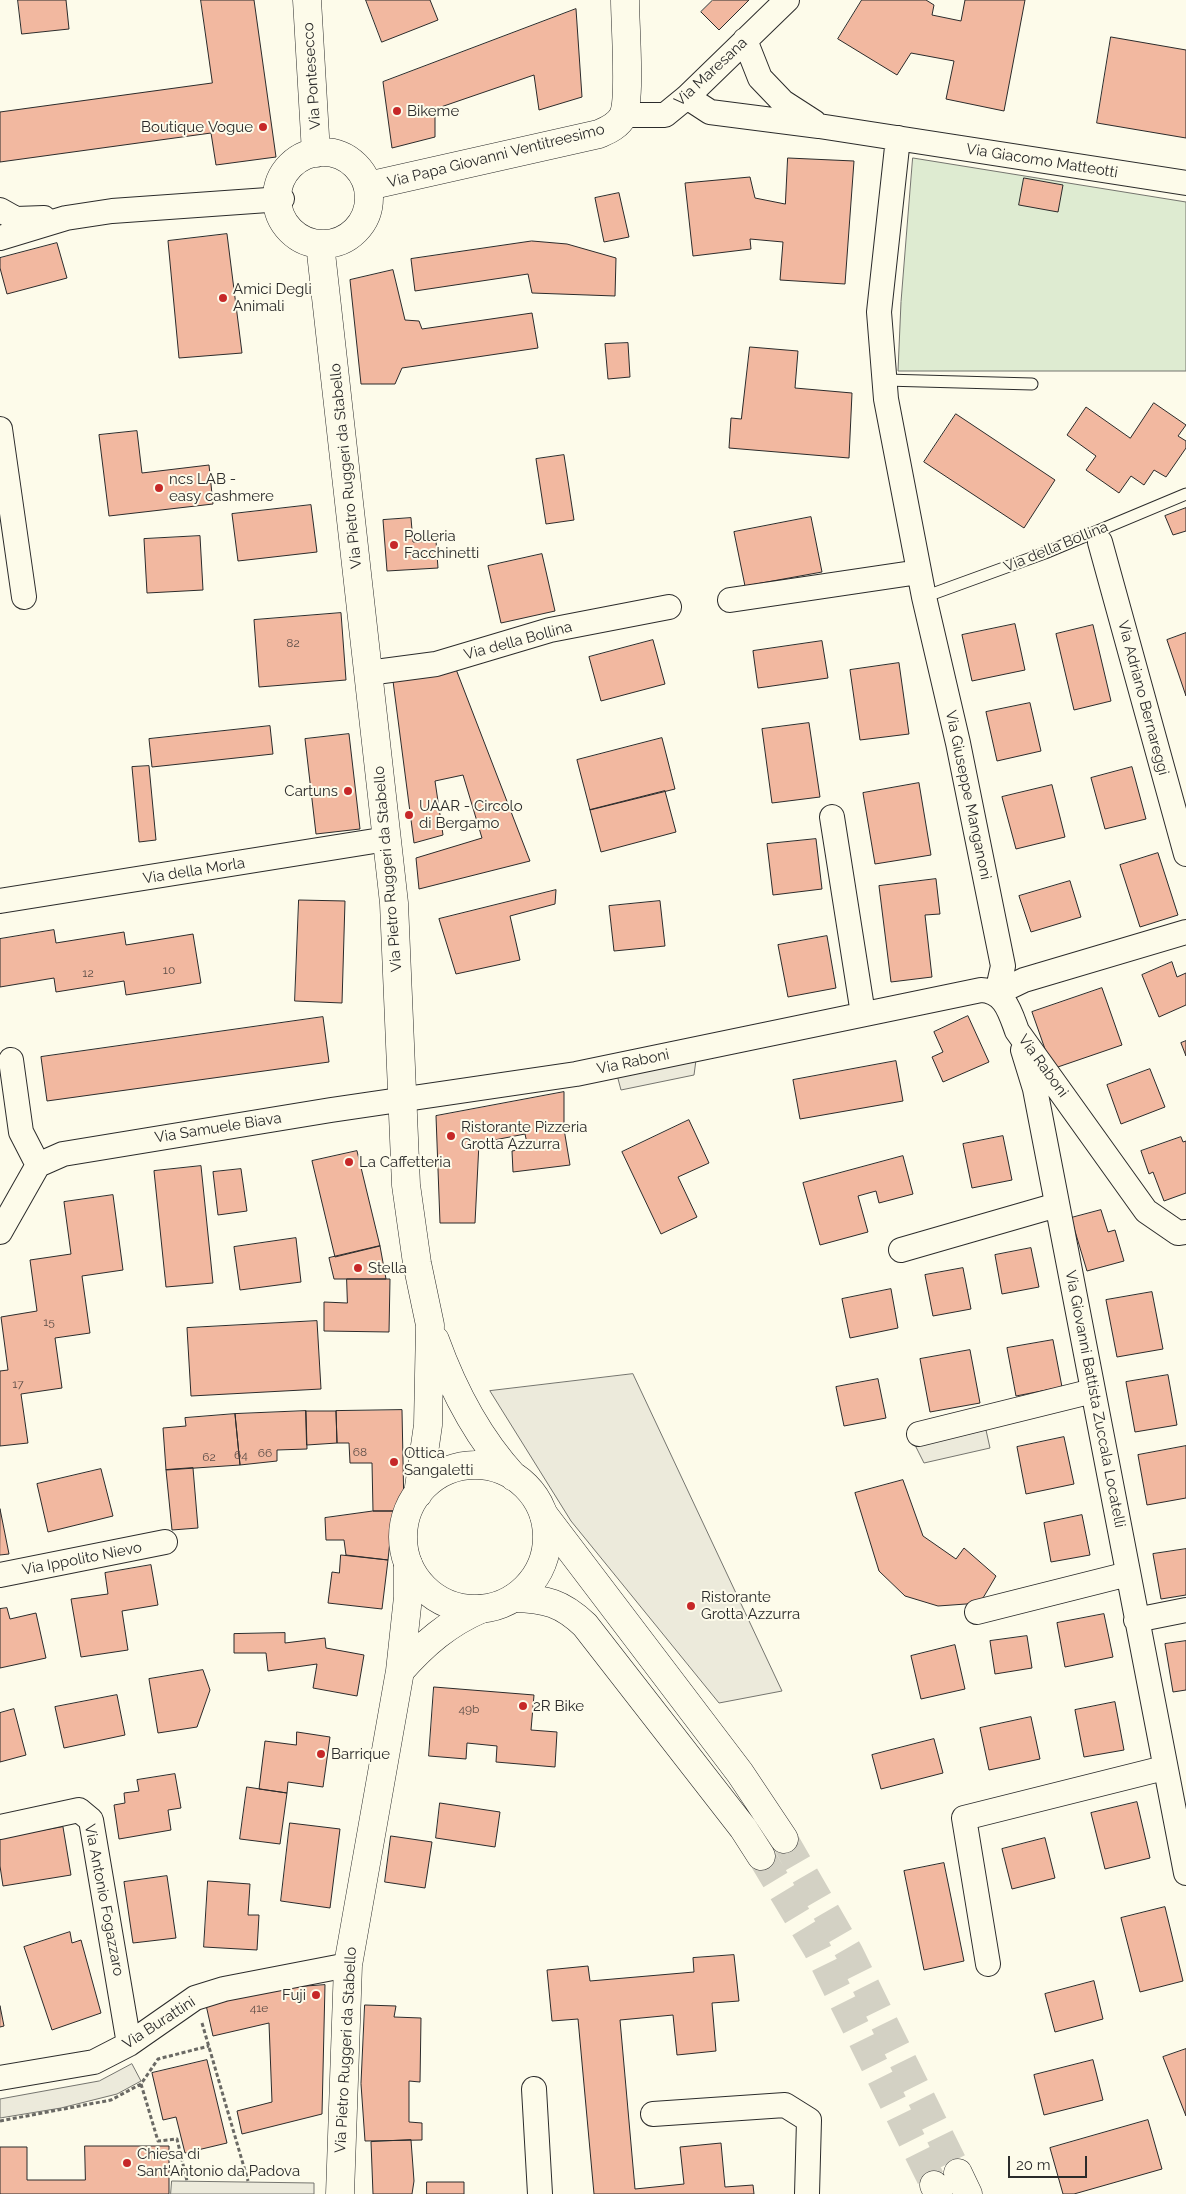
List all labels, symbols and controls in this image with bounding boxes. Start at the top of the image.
street label: Via Pontesecco [299,22,325,130]
street label: Via Maresana [671,34,751,110]
place label: Bikeme [407,102,459,120]
marker: Bikeme [391,105,403,117]
place label: Boutique Vogue [141,118,253,136]
street label: Via Papa Giovanni Ventitreesimo [386,120,606,192]
marker: Boutique Vogue [257,121,269,133]
street label: Via Giacomo Matteotti [965,140,1119,182]
place label: Amici Degli Animali [233,280,312,315]
marker: Amici Degli Animali [217,292,229,304]
street label: Via Pietro Ruggeri da Stabello [326,362,366,570]
place label: ncs LAB - easy cashmere [169,470,274,505]
marker: ncs LAB - easy cashmere [153,482,165,494]
street label: Via della Bollina [1001,518,1111,576]
place label: Polleria Facchinetti [404,527,479,562]
marker: Polleria Facchinetti [388,539,400,551]
street label: Via della Bollina [462,618,574,664]
street label: Via Adriano Bernareggi [1114,619,1172,777]
house number: 82 [286,636,300,650]
street label: Via Giuseppe Manganoni [941,709,995,881]
street label: Via Pietro Ruggeri da Stabello [370,765,406,973]
place label: Cartuns [284,782,338,800]
marker: Cartuns [342,785,354,797]
place label: UAAR - Circolo di Bergamo [419,797,523,832]
marker: UAAR - Circolo di Bergamo [403,809,415,821]
street label: Via della Morla [142,854,246,888]
house number: 10 [163,963,175,977]
house number: 12 [82,966,94,980]
street label: Via Raboni [1014,1031,1072,1101]
street label: Via Raboni [595,1046,671,1078]
street label: Via Samuele Biava [153,1109,283,1147]
place label: Ristorante Pizzeria Grotta Azzurra [461,1118,587,1153]
marker: Ristorante Pizzeria Grotta Azzurra [445,1130,457,1142]
place label: La Caffetteria [359,1153,451,1171]
marker: La Caffetteria [343,1156,355,1168]
place label: Stella [368,1259,407,1277]
marker: Stella [352,1262,364,1274]
street label: Via Giovanni Battista Zuccala Locatelli [1061,1269,1129,1529]
house number: 15 [43,1315,55,1329]
house number: 17 [12,1377,24,1391]
place label: Ottica Sangaletti [404,1444,474,1479]
house number: 68 [353,1445,367,1459]
house number: 66 [258,1446,272,1460]
house number: 64 [234,1448,248,1462]
house number: 62 [202,1450,216,1464]
marker: Ottica Sangaletti [388,1456,400,1468]
street label: Via Ippolito Nievo [21,1539,143,1579]
place label: Ristorante Grotta Azzurra [701,1588,800,1623]
marker: Ristorante Grotta Azzurra [685,1600,697,1612]
place label: 2R Bike [533,1697,584,1715]
marker: 2R Bike [517,1700,529,1712]
house number: 49b [459,1702,479,1716]
place label: Barrique [331,1745,390,1763]
marker: Barrique [315,1748,327,1760]
street label: Via Antonio Fogazzaro [80,1822,128,1978]
street label: Via Pietro Ruggeri da Stabello [332,1946,360,2154]
place label: Fuji [282,1986,306,2004]
marker: Fuji [310,1989,322,2001]
street label: Via Burattini [119,1993,199,2053]
house number: 41e [250,2001,268,2015]
place label: Chiesa di Sant'Antonio da Padova [137,2145,300,2180]
scale bar [1011,2146,1090,2178]
text: 20 m [1016,2156,1051,2174]
marker: Chiesa di Sant'Antonio da Padova [121,2157,133,2169]

